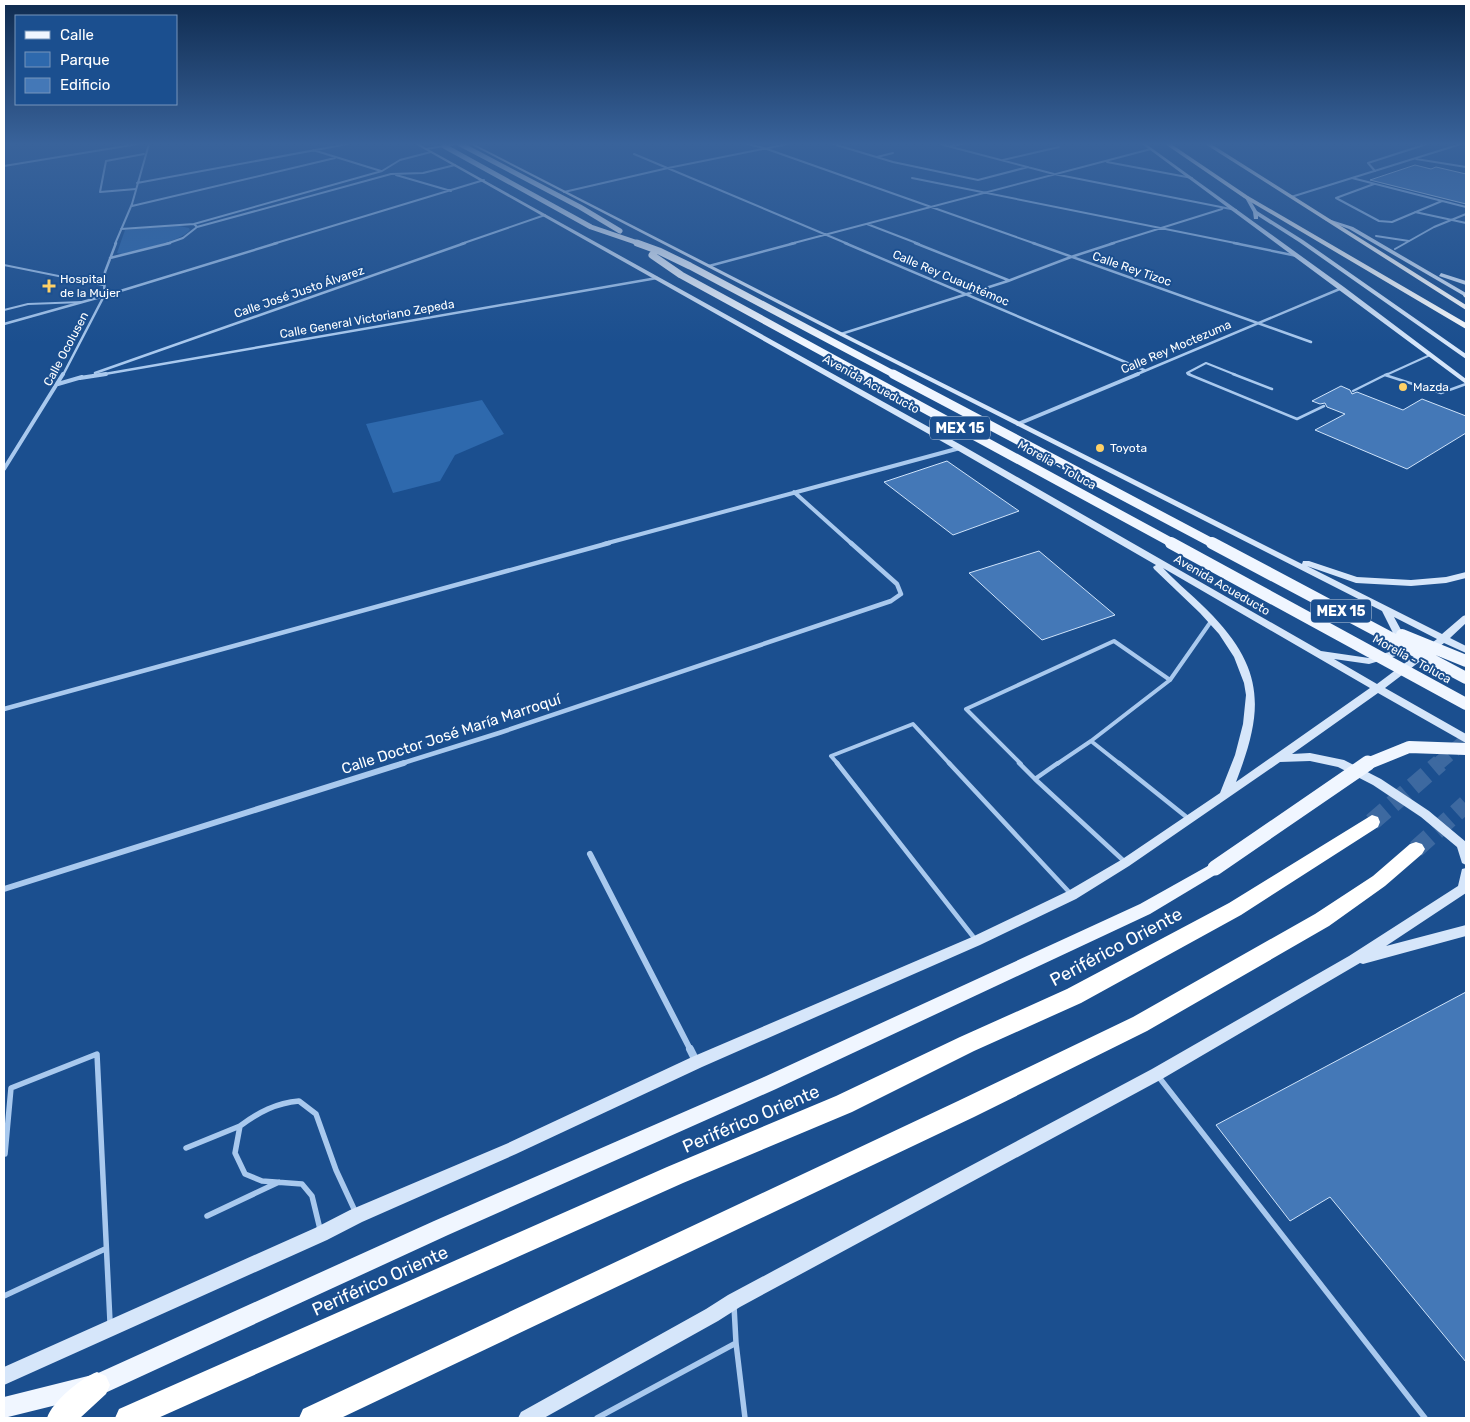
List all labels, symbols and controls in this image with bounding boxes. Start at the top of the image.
legend [15,15,178,105]
text: Calle [60,26,94,44]
text: Parque [60,51,110,69]
text: Edificio [60,76,110,94]
street label: Calle Rey Cuauhtémoc [890,247,1012,309]
street label: Calle Rey Tizoc [1091,249,1174,289]
street label: Calle José Justo Álvarez [232,263,366,321]
place label: Hospital de la Mujer [60,272,121,300]
marker: Hospital de la Mujer [42,279,56,293]
street label: Calle General Victoriano Zepeda [279,297,455,341]
street label: Calle Ocolusen [41,310,91,388]
street label: Calle Rey Moctezuma [1119,317,1233,377]
street label: Avenida Acueducto [820,352,922,416]
place label: Mazda [1413,380,1449,394]
marker: Mazda [1397,381,1409,393]
road number: MEX 15 [930,416,990,439]
street label: Morelia - Toluca [1015,438,1099,492]
place label: Toyota [1110,441,1147,455]
marker: Toyota [1094,442,1106,454]
street label: Avenida Acueducto [1172,552,1273,618]
road number: MEX 15 [1311,600,1371,622]
street label: Morelia - Toluca [1370,632,1454,686]
street label: Calle Doctor José María Marroquí [339,690,564,778]
street label: Periférico Oriente [1046,903,1186,991]
street label: Periférico Oriente [679,1080,823,1158]
street label: Periférico Oriente [308,1241,452,1321]

